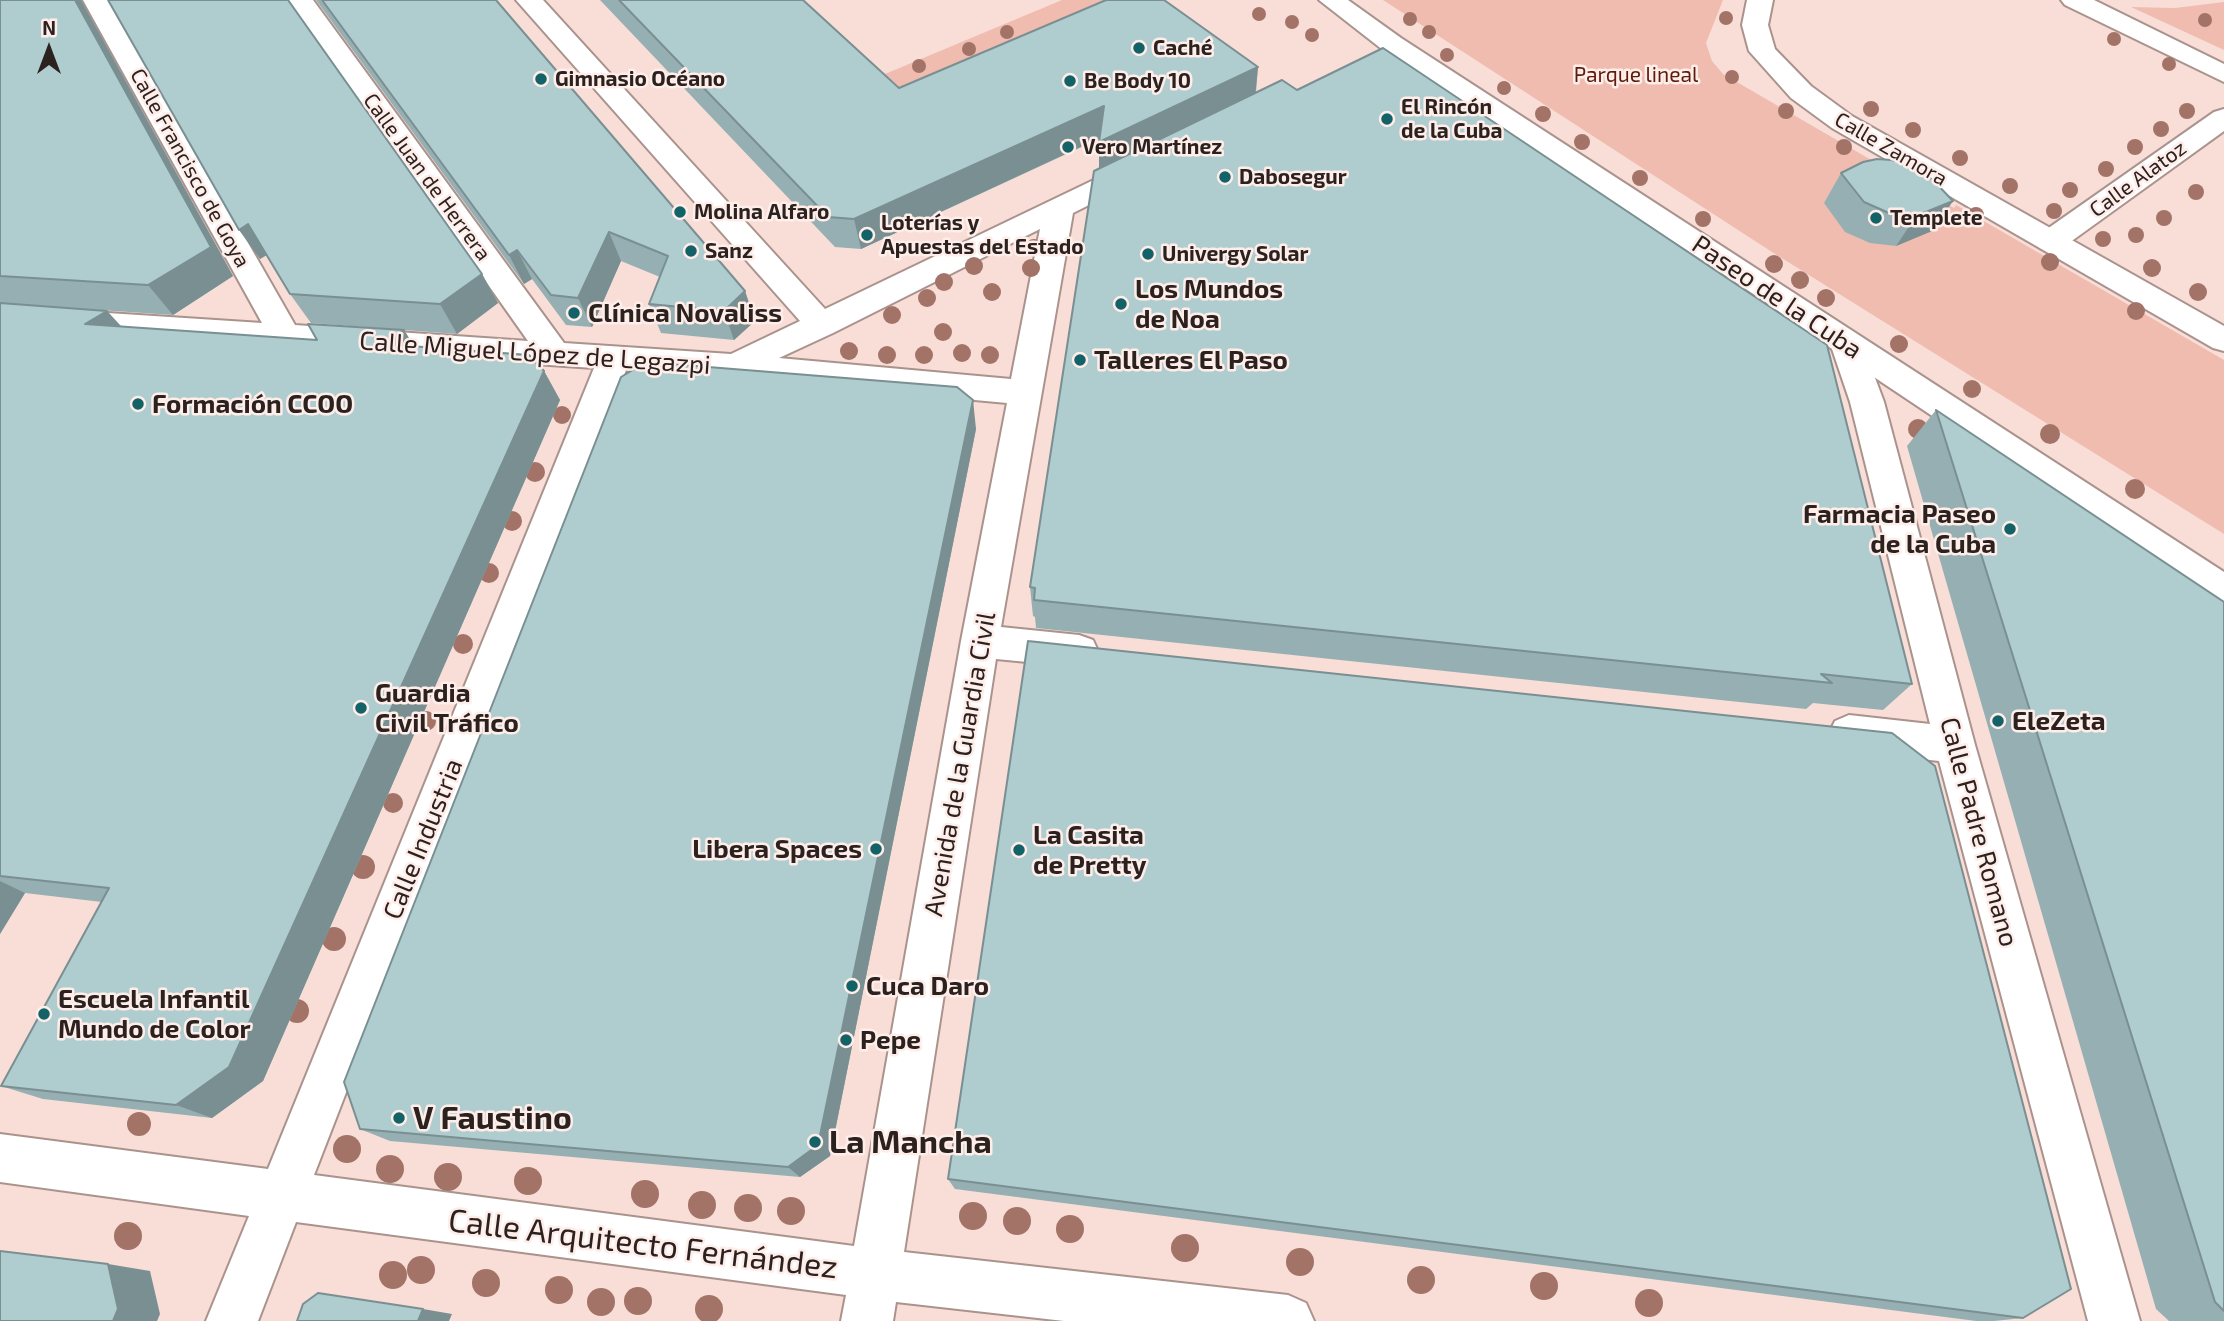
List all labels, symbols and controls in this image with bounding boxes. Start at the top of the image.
north arrow [14,14,84,84]
text: N [42,16,56,39]
place label: Caché [1153,35,1212,61]
marker: Caché [1131,40,1147,56]
park label: Parque lineal [1574,62,1698,88]
street label: Calle Francisco de Goya [125,64,255,272]
place label: Gimnasio Océano [555,66,725,92]
place label: Be Body 10 [1084,68,1191,94]
marker: Gimnasio Océano [533,71,549,87]
marker: Be Body 10 [1062,73,1078,89]
street label: Calle Juan de Herrera [358,88,496,266]
place label: El Rincón de la Cuba [1401,94,1503,144]
street label: Calle Zamora [1830,107,1952,191]
marker: El Rincón de la Cuba [1379,111,1395,127]
place label: Vero Martínez [1082,134,1222,160]
street label: Calle Alatoz [2085,135,2191,223]
marker: Vero Martínez [1060,139,1076,155]
place label: Dabosegur [1239,164,1347,190]
marker: Dabosegur [1217,169,1233,185]
place label: Molina Alfaro [694,199,829,225]
marker: Molina Alfaro [672,204,688,220]
place label: Templete [1890,205,1983,231]
place label: Loterías y Apuestas del Estado [881,210,1084,260]
marker: Templete [1868,210,1884,226]
marker: Loterías y Apuestas del Estado [859,227,875,243]
street label: Paseo de la Cuba [1686,229,1868,365]
place label: Sanz [705,238,753,264]
place label: Univergy Solar [1162,241,1308,267]
marker: Sanz [683,243,699,259]
marker: Univergy Solar [1140,246,1156,262]
place label: Los Mundos de Noa [1135,273,1283,334]
marker: Los Mundos de Noa [1113,296,1129,312]
place label: Clínica Novaliss [588,297,782,329]
marker: Clínica Novaliss [566,305,582,321]
street label: Calle Miguel López de Legazpi [358,325,712,381]
place label: Talleres El Paso [1094,344,1288,376]
marker: Talleres El Paso [1072,352,1088,368]
place label: Formación CCOO [152,388,353,420]
marker: Formación CCOO [130,396,146,412]
place label: Farmacia Paseo de la Cuba [1803,498,1996,560]
marker: Farmacia Paseo de la Cuba [2002,521,2018,537]
street label: Avenida de la Guardia Civil [918,609,1002,919]
place label: Guardia Civil Tráfico [375,677,519,738]
marker: Guardia Civil Tráfico [353,700,369,716]
place label: EleZeta [2012,705,2106,737]
marker: EleZeta [1990,713,2006,729]
street label: Calle Padre Romano [1933,714,2025,950]
street label: Calle Industria [377,754,469,924]
place label: La Casita de Pretty [1033,819,1146,880]
place label: Libera Spaces [692,833,862,865]
marker: Libera Spaces [868,841,884,857]
marker: La Casita de Pretty [1011,842,1027,858]
place label: Cuca Daro [866,970,989,1002]
marker: Cuca Daro [844,978,860,994]
place label: Escuela Infantil Mundo de Color [58,983,251,1044]
marker: Escuela Infantil Mundo de Color [36,1006,52,1022]
place label: Pepe [860,1024,921,1056]
marker: Pepe [838,1032,854,1048]
place label: V Faustino [413,1099,572,1137]
marker: V Faustino [391,1110,407,1126]
place label: La Mancha [829,1123,992,1161]
marker: La Mancha [807,1134,823,1150]
street label: Calle Arquitecto Fernández [446,1201,840,1287]

